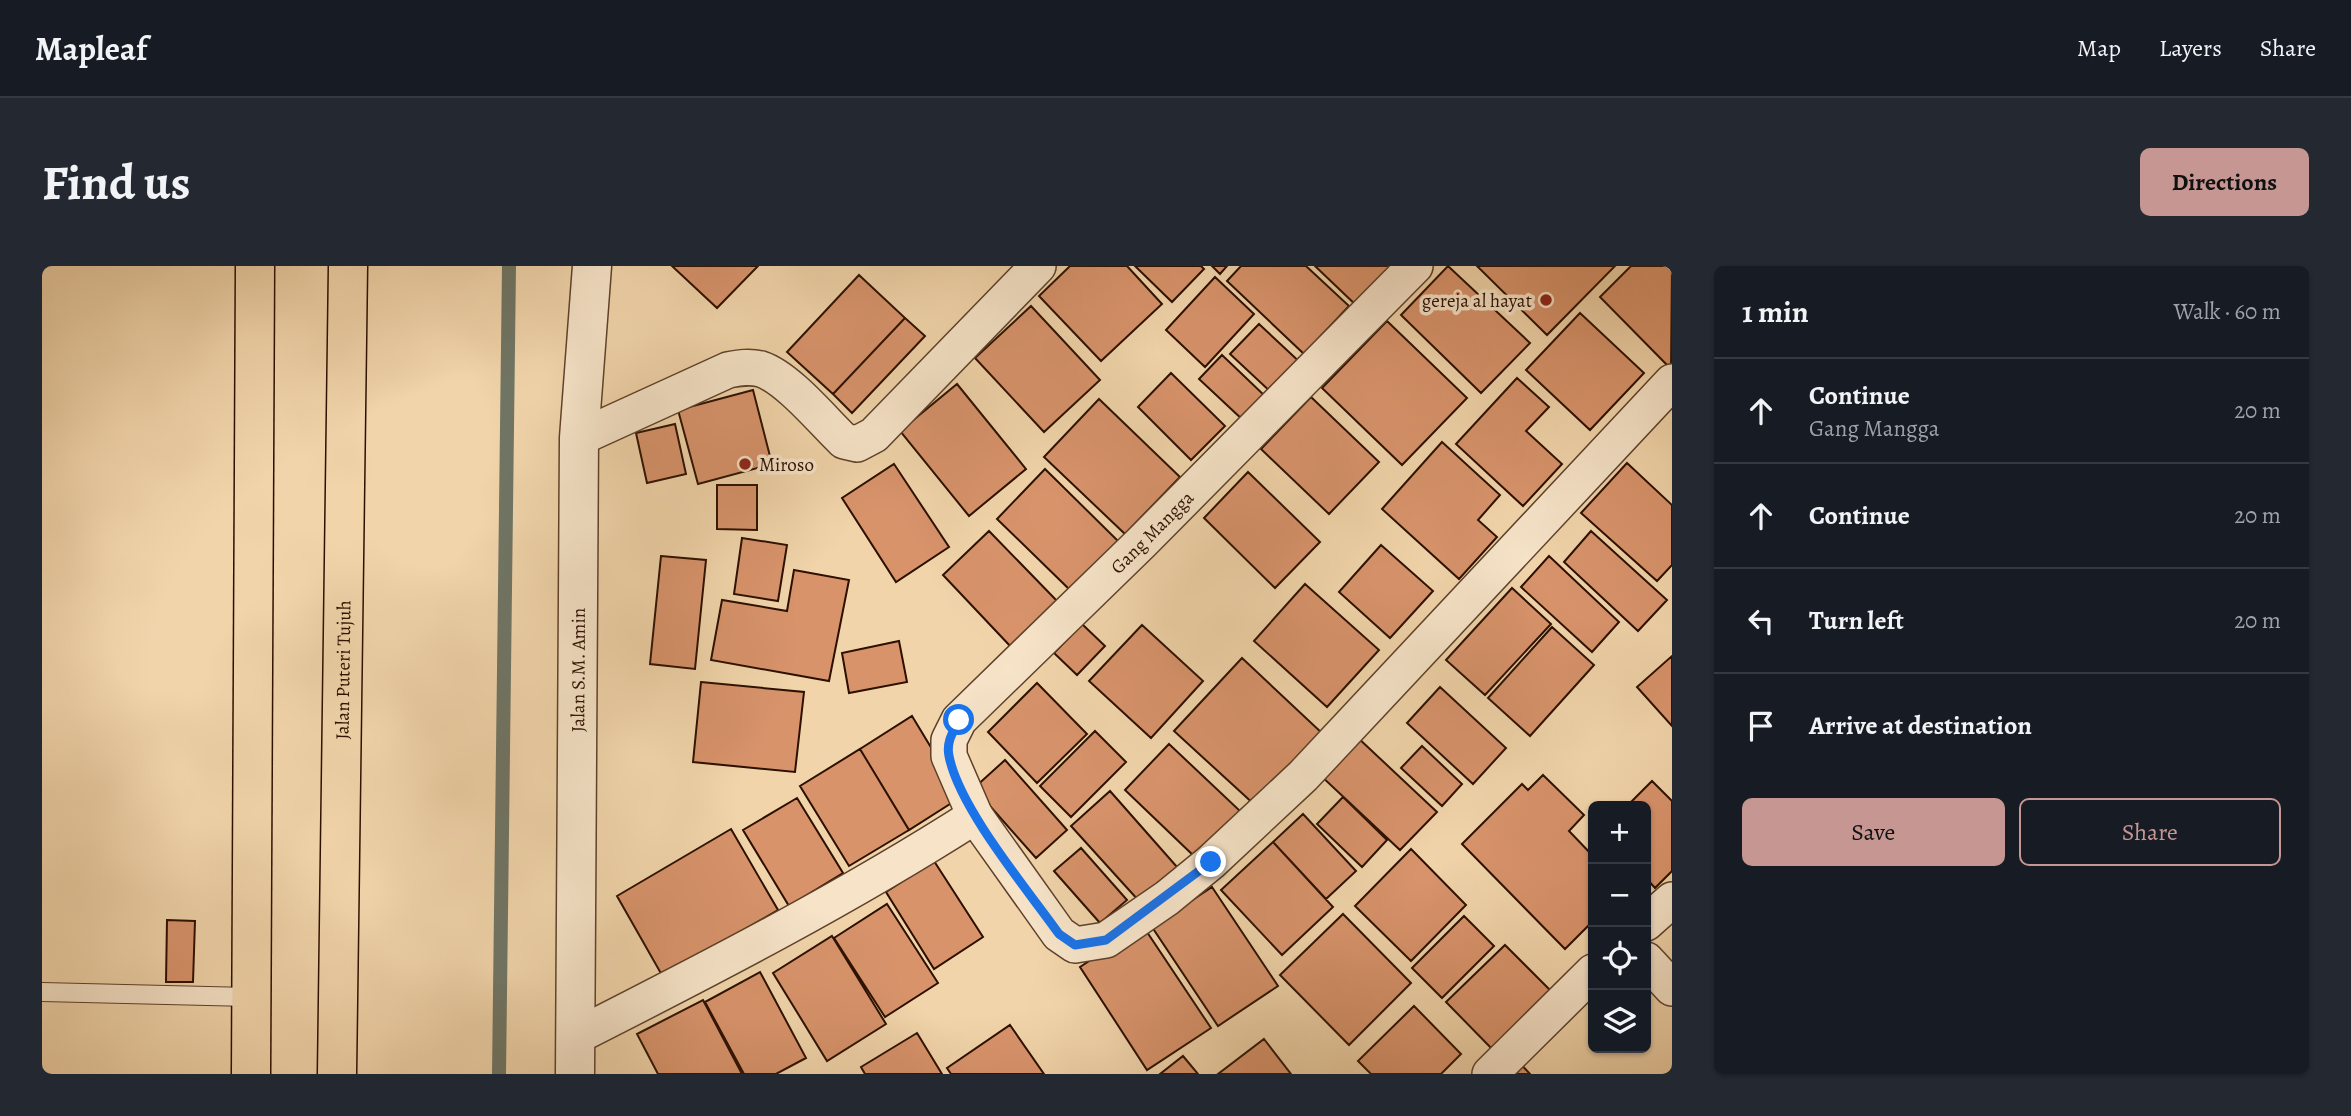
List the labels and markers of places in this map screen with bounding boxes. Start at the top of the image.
place label: gereja al hayat [1422,288,1532,314]
marker: gereja al hayat [1538,292,1554,308]
place label: Miroso [759,452,814,478]
marker: Miroso [737,456,753,472]

